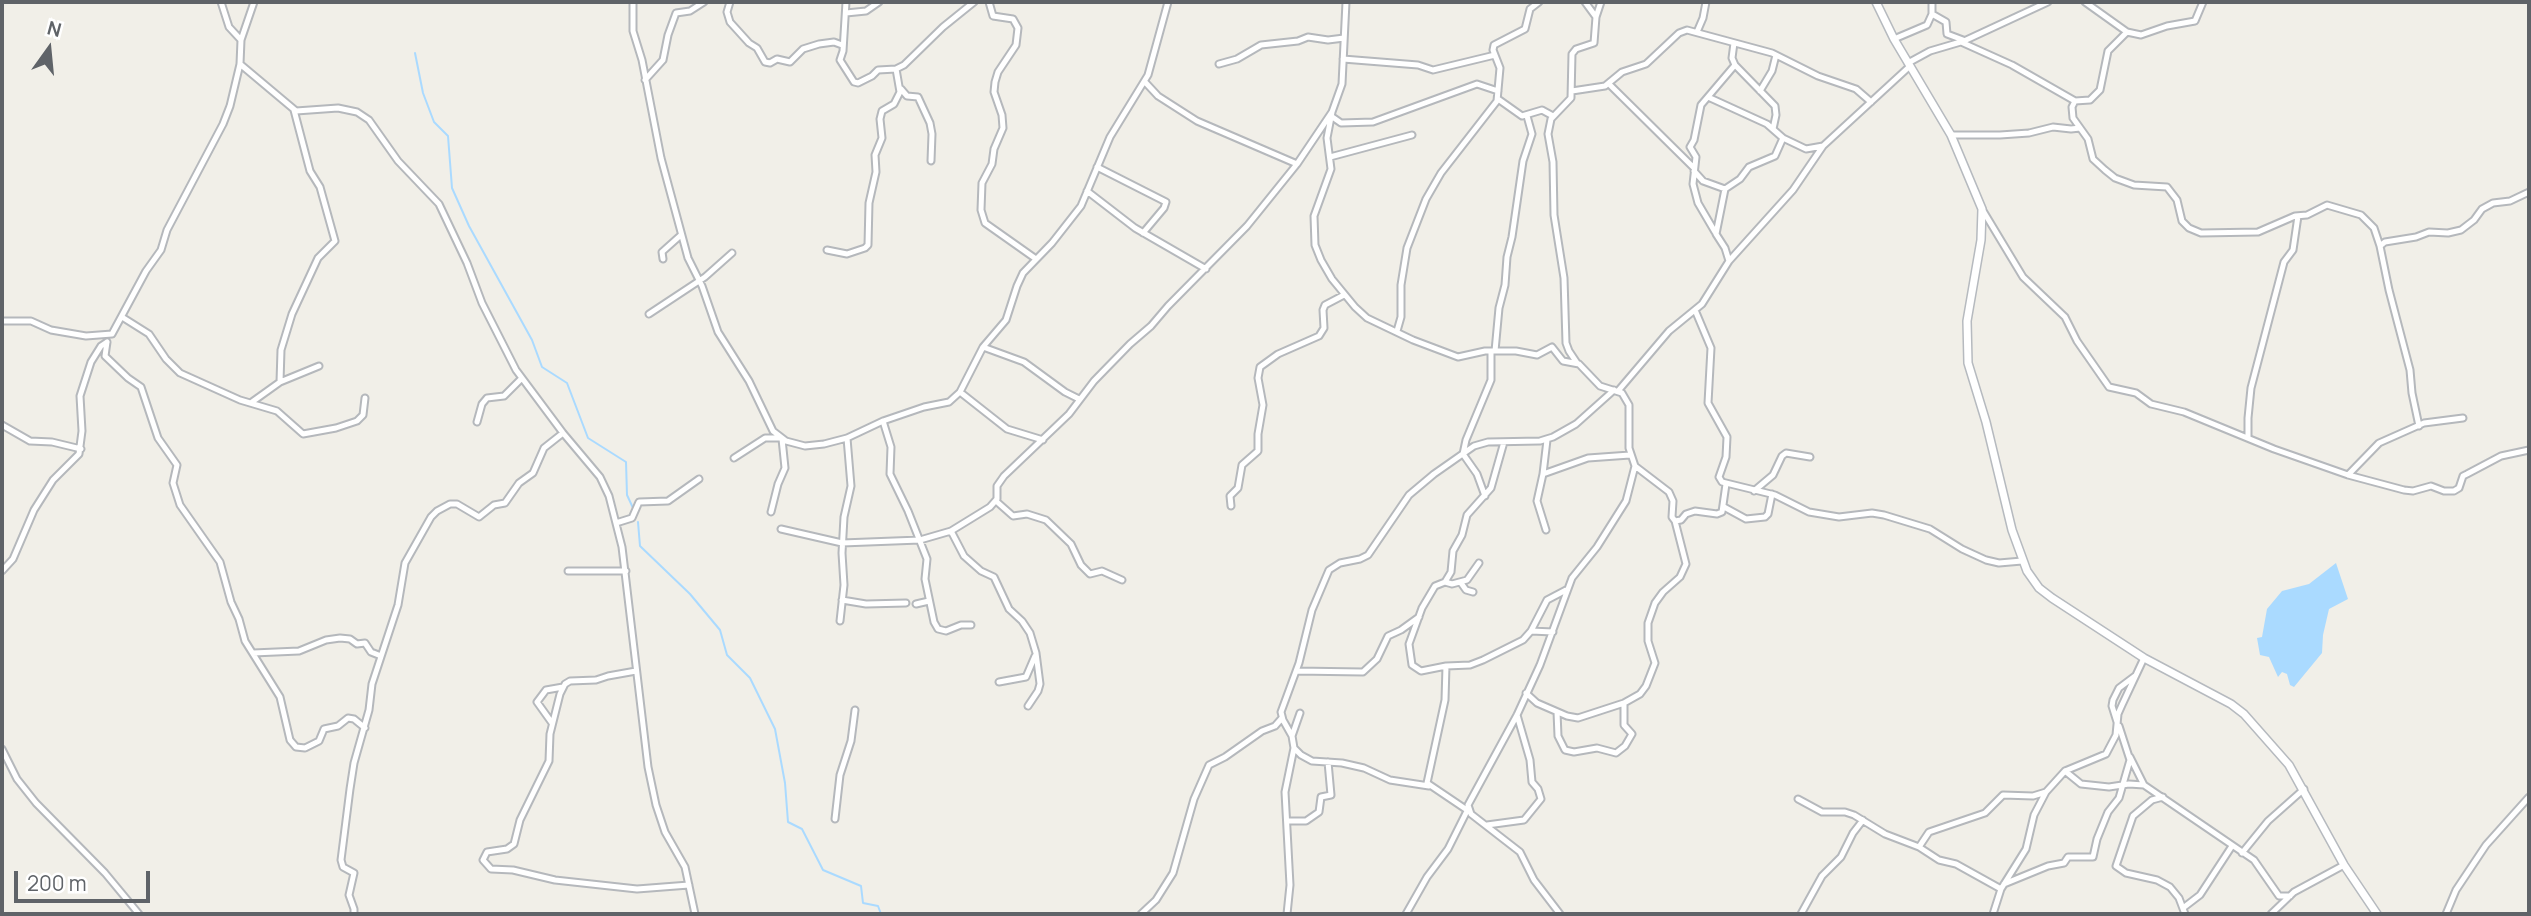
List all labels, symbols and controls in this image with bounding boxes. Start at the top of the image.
north arrow [14,14,84,84]
text: N [44,14,64,43]
scale bar [18,856,154,900]
text: 200 m [27,869,87,897]

